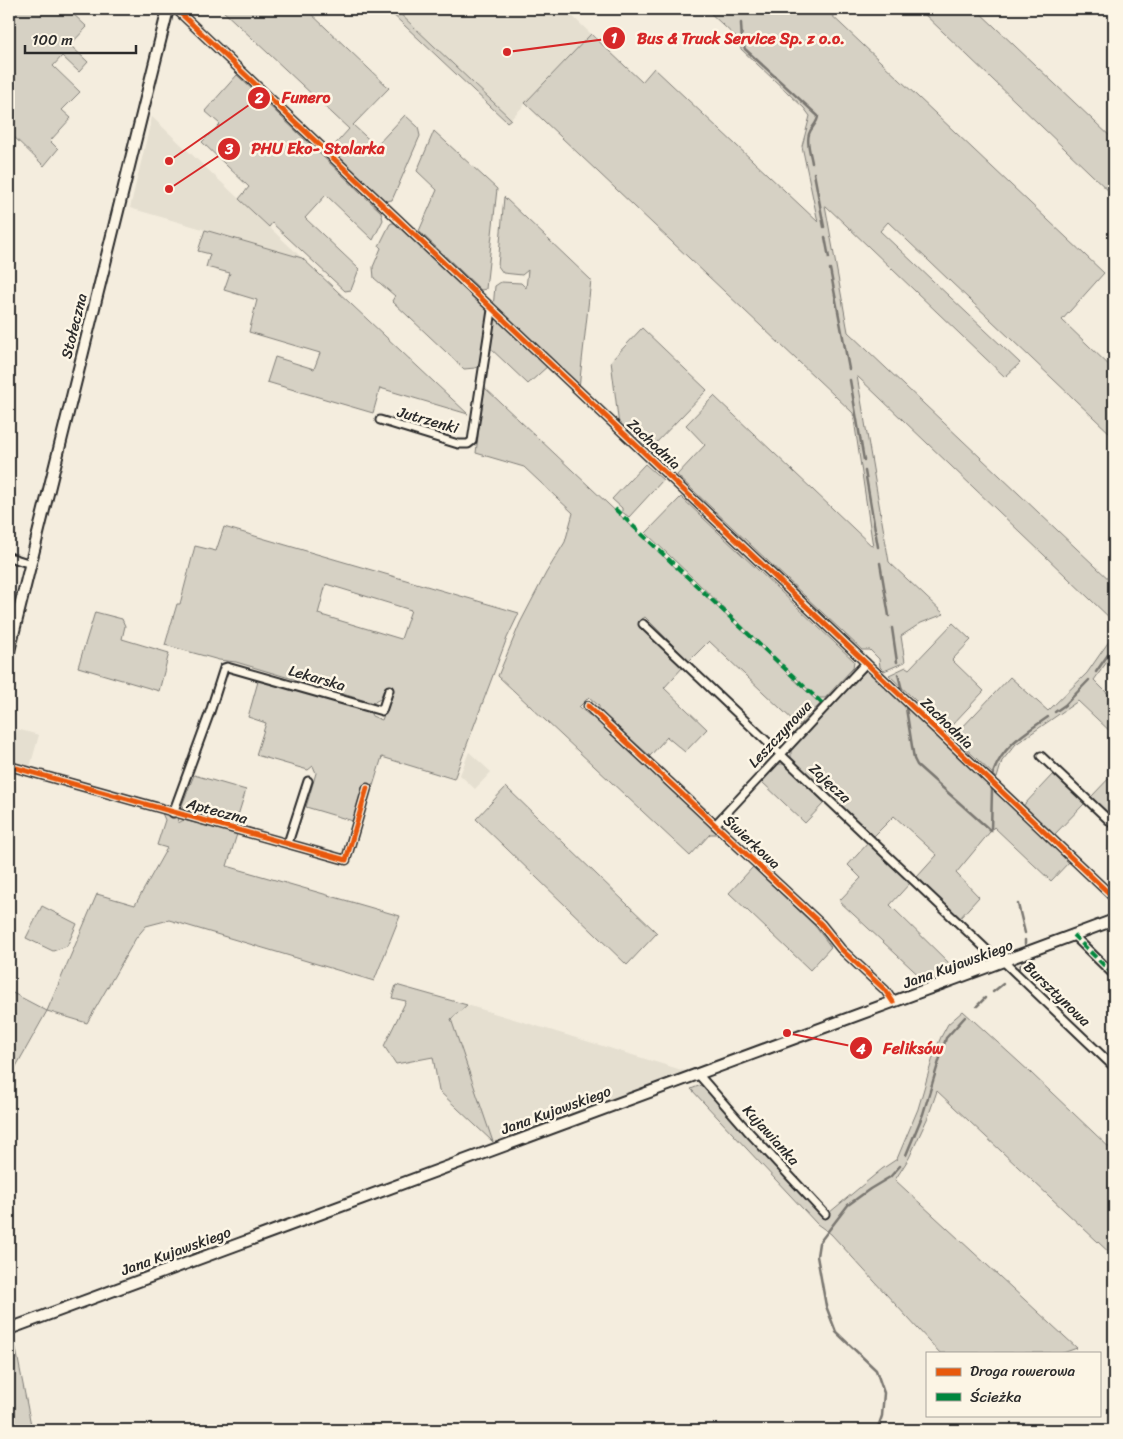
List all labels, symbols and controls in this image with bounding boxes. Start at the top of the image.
scale bar [25,22,136,54]
callout: Bus & Truck Service Sp. z o.o. [601,22,856,53]
text: Bus & Truck Service Sp. z o.o. [637,24,845,53]
text: 1 [611,25,618,51]
text: 100 m [32,27,73,53]
callout: Funero [247,82,340,113]
text: Funero [281,83,330,112]
text: 2 [254,85,264,111]
callout: PHU Eko- Stolarka [216,133,395,164]
text: PHU Eko- Stolarka [251,134,385,163]
text: 3 [224,136,234,162]
street label: Stołeczna [53,290,95,361]
street label: Jutrzenki [393,399,463,441]
street label: Zachodnia [621,412,687,476]
street label: Lekarska [286,658,349,699]
street label: Zachodnia [914,691,980,756]
street label: Leszczynowa [742,694,819,774]
street label: Zajęcza [803,756,858,810]
street label: Apteczna [183,790,251,832]
street label: Świerkowa [717,808,787,876]
street label: Jana Kujawskiego [898,932,1017,996]
street label: Bursztynowa [1017,955,1097,1033]
callout: Feliksów [848,1033,953,1064]
text: Feliksów [882,1034,944,1063]
text: 4 [855,1036,866,1062]
street label: Jana Kujawskiego [496,1078,615,1142]
street label: Kujawianka [736,1098,806,1172]
street label: Jana Kujawskiego [116,1219,235,1283]
legend [926,1352,1100,1416]
text: Droga rowerowa [970,1358,1076,1384]
text: Ścieżka [970,1384,1022,1410]

